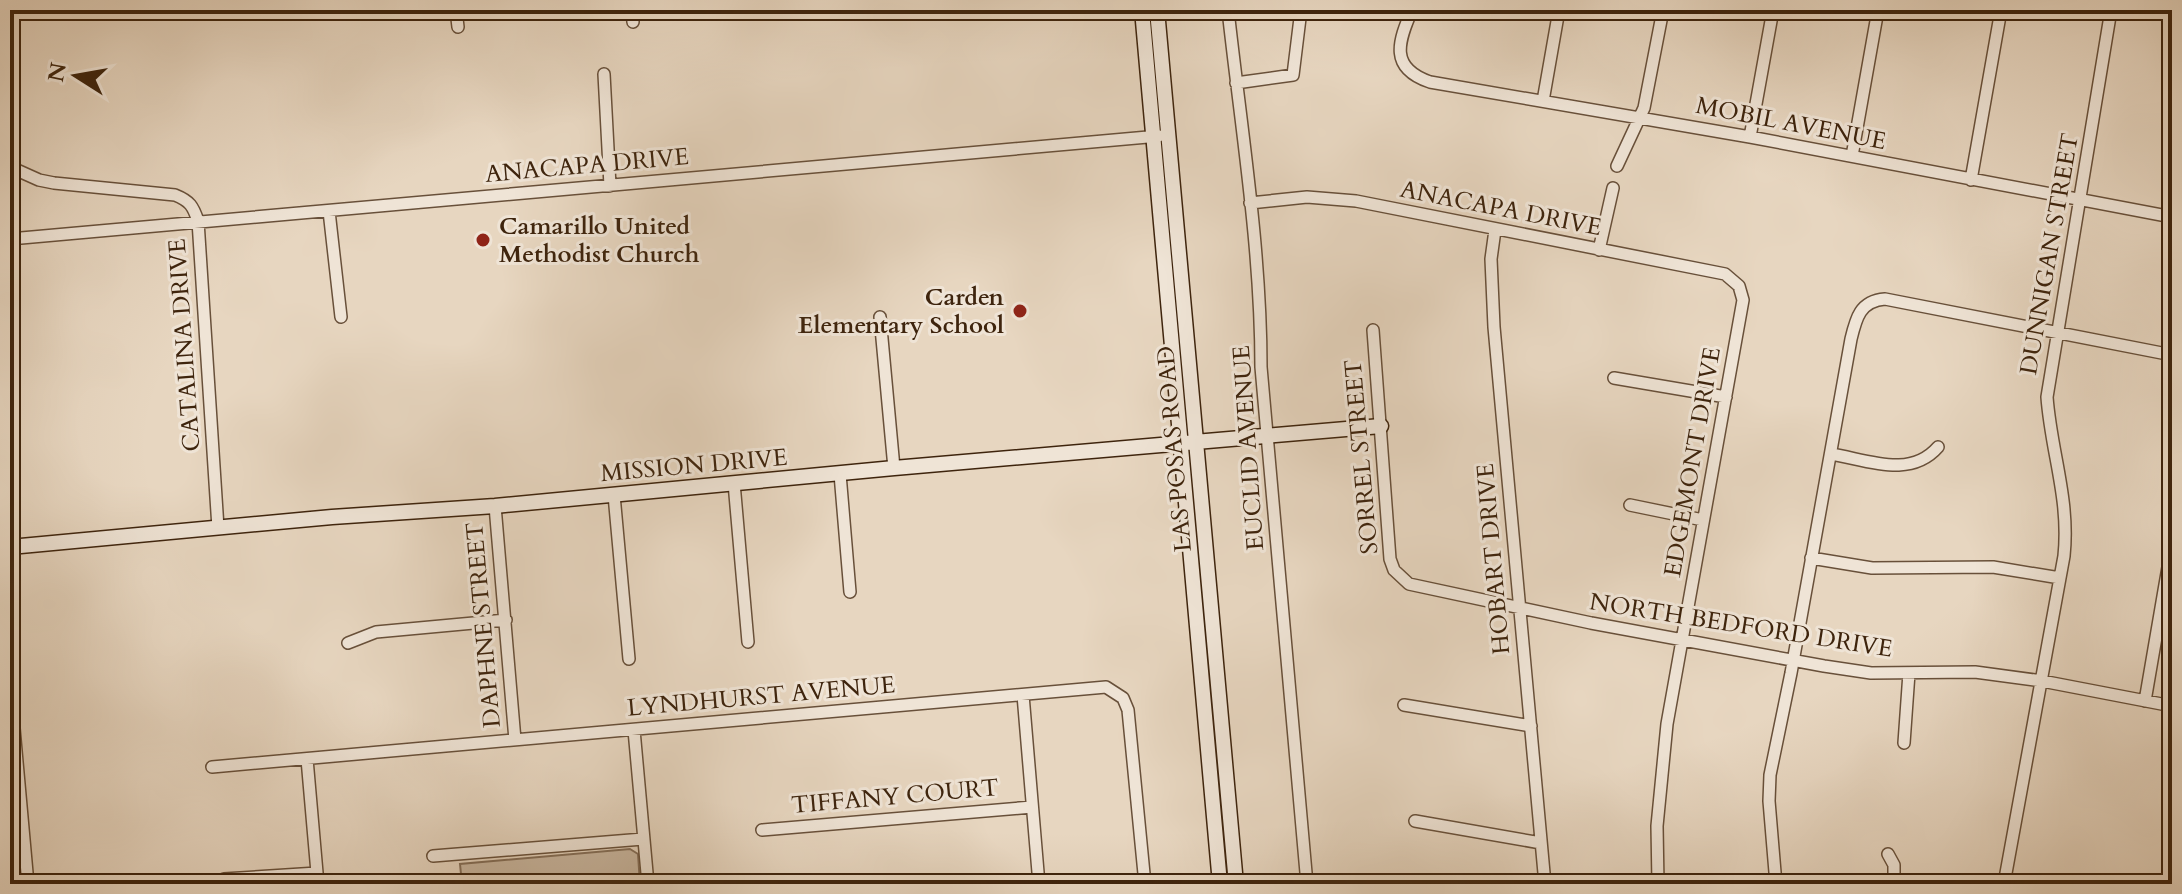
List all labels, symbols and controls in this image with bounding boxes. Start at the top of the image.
north arrow [36,36,116,116]
text: N [41,60,74,85]
street label: MOBIL AVENUE [1693,89,1889,158]
street label: DUNNIGAN STREET [2012,131,2087,377]
street label: ANACAPA DRIVE [484,140,690,191]
street label: ANACAPA DRIVE [1397,173,1604,244]
place label: Camarillo United Methodist Church [499,210,700,271]
marker: Camarillo United Methodist Church [474,231,492,249]
street label: CATALINA DRIVE [161,237,208,453]
place label: Carden Elementary School [798,281,1005,342]
marker: Carden Elementary School [1011,302,1029,320]
street label: EUCLID AVENUE [1225,344,1272,552]
street label: LAS POSAS ROAD [1149,345,1200,553]
street label: EDGEMONT DRIVE [1656,345,1729,580]
street label: SORREL STREET [1337,358,1386,556]
street label: MISSION DRIVE [599,441,789,490]
street label: HOBART DRIVE [1469,462,1518,656]
street label: DAPHNE STREET [458,521,509,729]
street label: NORTH BEDFORD DRIVE [1587,585,1895,666]
street label: LYNDHURST AVENUE [626,668,897,725]
street label: TIFFANY COURT [790,771,1000,822]

